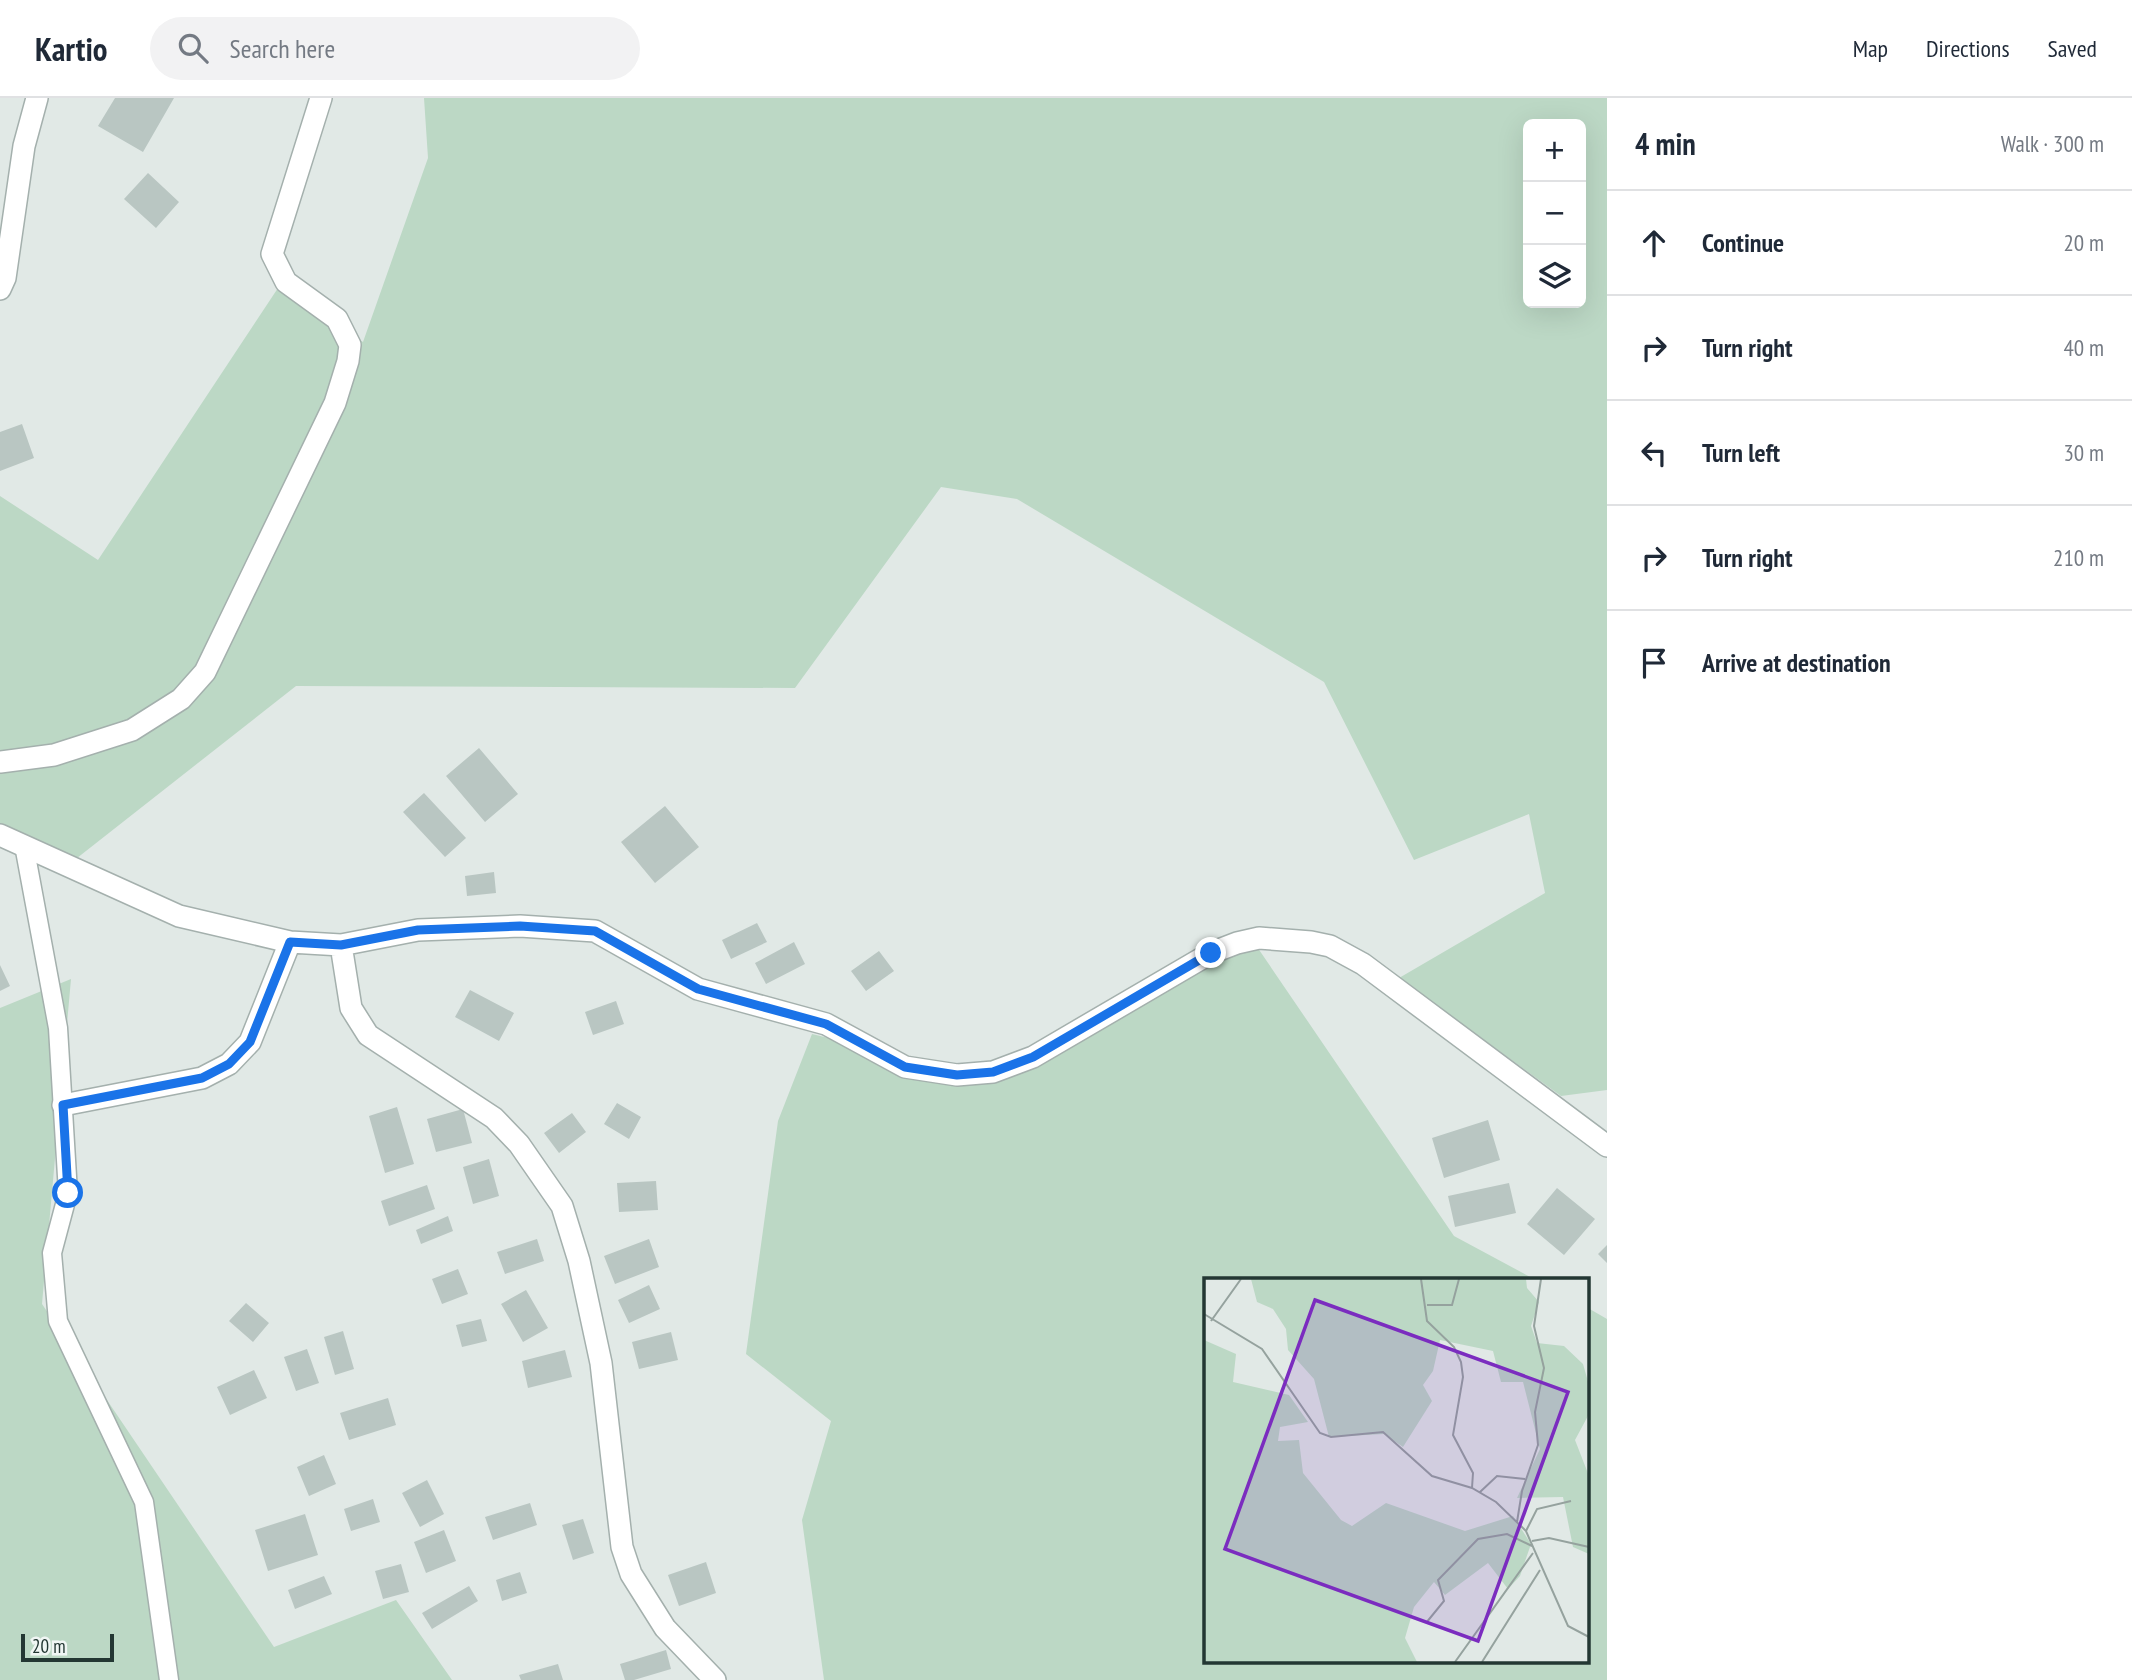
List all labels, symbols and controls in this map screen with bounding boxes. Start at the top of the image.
search box [150,17,640,80]
text: Kartio [35,27,108,70]
icon: search [174,29,212,67]
text: Search here [230,32,335,65]
text: Map [1853,33,1888,64]
text: Directions [1926,33,2010,64]
text: Saved [2048,33,2097,64]
map controls [1523,119,1586,308]
button: + [1523,119,1586,182]
text: 4 min [1635,124,1696,163]
text: Walk · 300 m [2001,129,2104,158]
button: − [1523,182,1586,245]
icon: ahead [1635,224,1673,262]
text: Continue [1702,226,1784,259]
text: 20 m [2063,228,2104,257]
button: layers [1523,245,1586,308]
icon: right [1635,329,1673,367]
text: Turn right [1702,331,1793,364]
text: 40 m [2063,333,2104,362]
icon: left [1635,434,1673,472]
text: Turn left [1702,436,1780,469]
text: 30 m [2063,438,2104,467]
icon: right [1635,539,1673,577]
text: Turn right [1702,541,1793,574]
text: 210 m [2053,543,2104,572]
icon: arrive [1635,644,1673,682]
text: Arrive at destination [1702,646,1891,679]
route end [1195,937,1226,968]
route start [52,1177,83,1208]
inset map [1204,1278,1590,1662]
scale bar [21,1631,114,1663]
text: 20 m [32,1634,66,1658]

